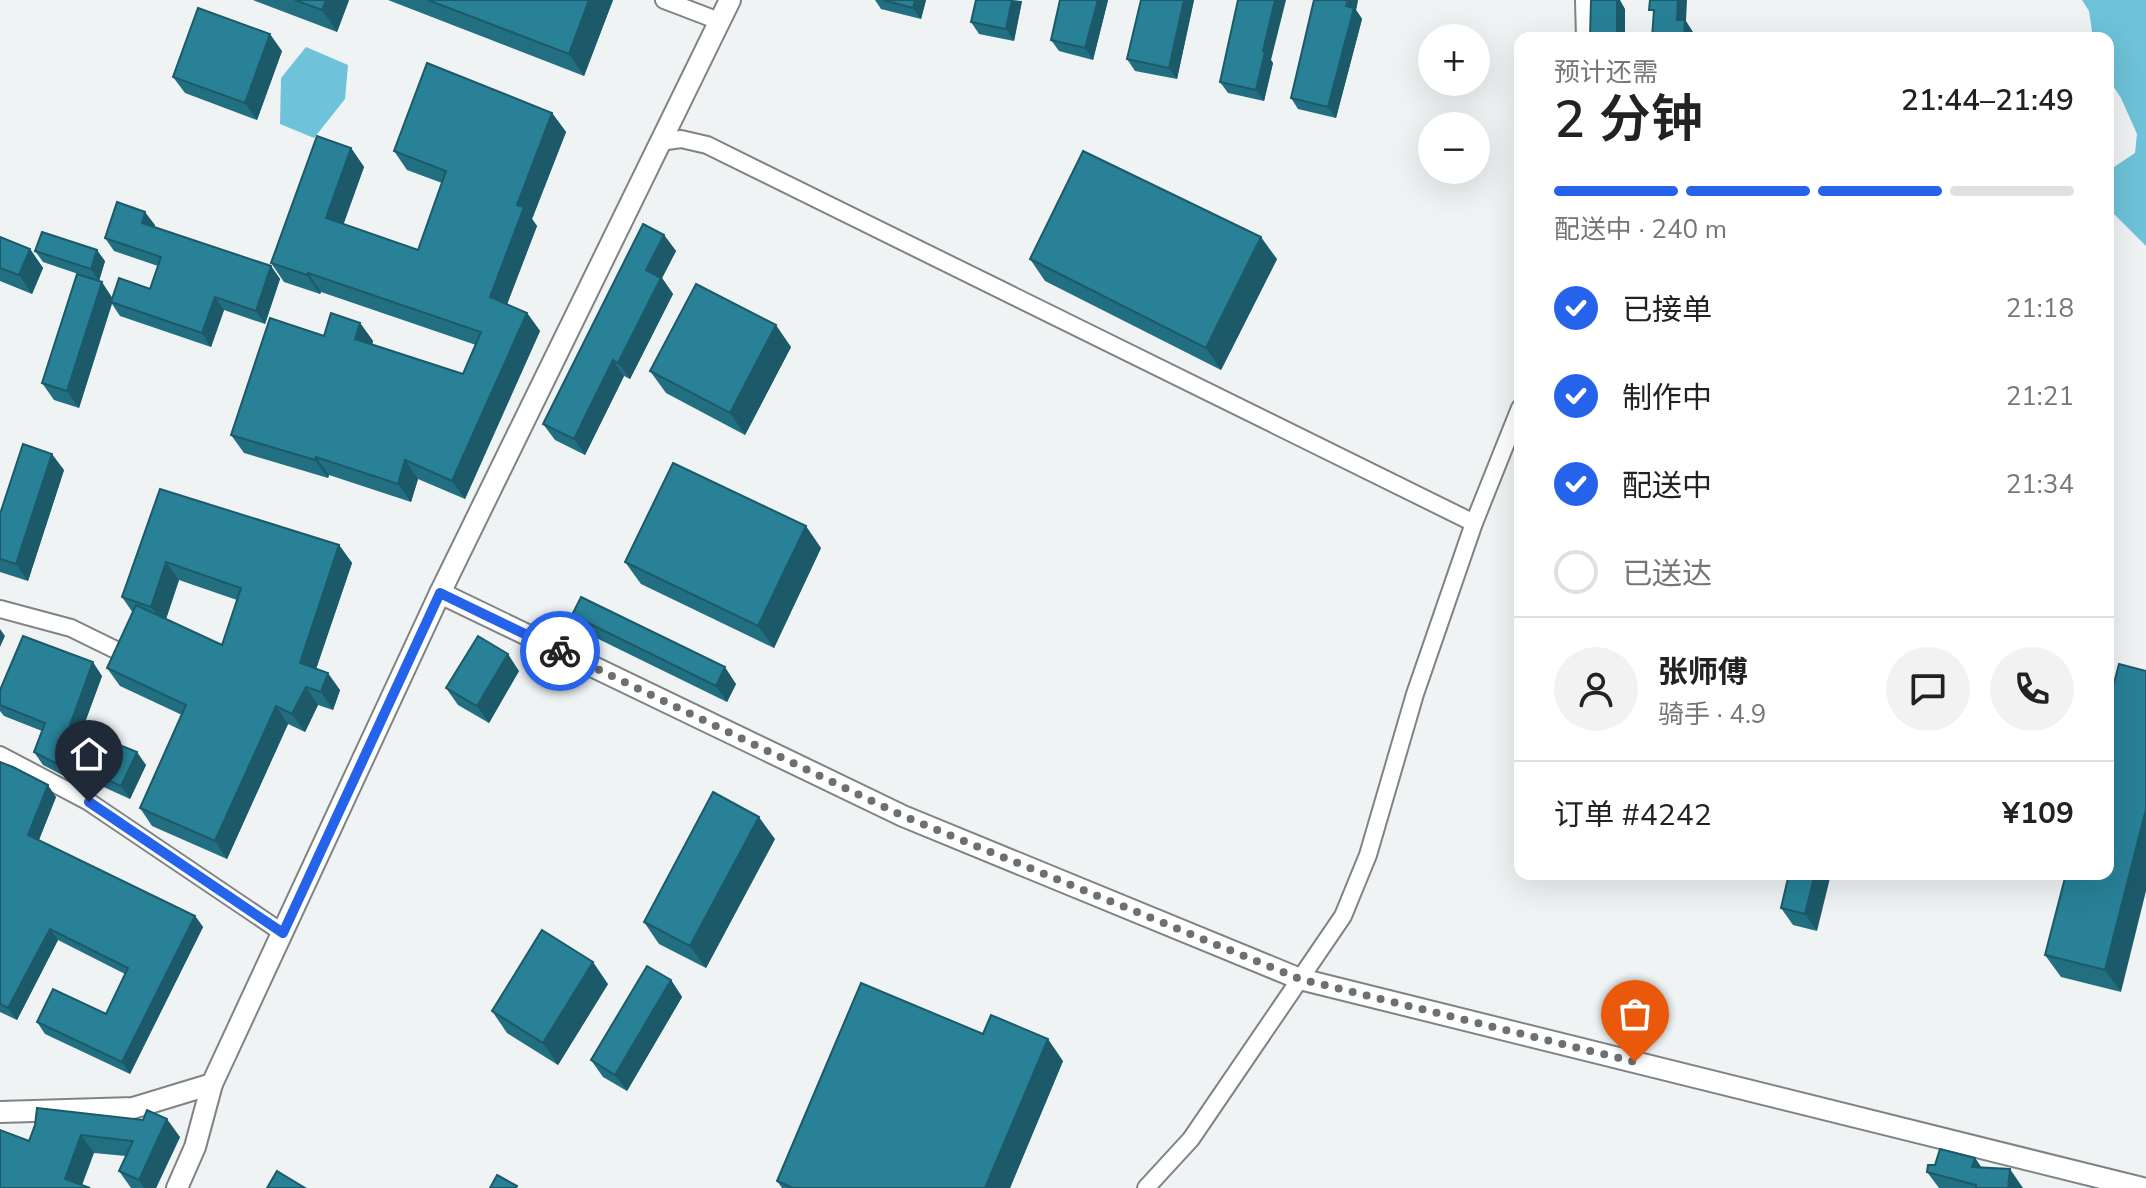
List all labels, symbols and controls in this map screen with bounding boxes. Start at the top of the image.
map controls [1418,24,1490,184]
button: + [1418,24,1490,96]
text: 预计还需 [1554,55,1658,90]
text: 21:44–21:49 [1901,80,2074,121]
text: 2 分钟 [1554,84,1703,155]
button: − [1418,112,1490,184]
text: 配送中 · 240 m [1554,212,1727,247]
icon: check [1554,286,1598,330]
text: 已接单 [1622,290,1712,331]
text: 21:18 [2006,291,2074,326]
icon: check [1554,374,1598,418]
text: 制作中 [1622,378,1712,419]
text: 21:21 [2006,379,2074,414]
icon: check [1554,462,1598,506]
text: 配送中 [1622,466,1712,507]
text: 21:34 [2006,467,2074,502]
text: 已送达 [1622,554,1712,595]
courier [520,611,600,691]
icon: bike [538,629,582,673]
button: person [1554,647,1638,731]
button: chat [1886,647,1970,731]
button: phone [1990,647,2074,731]
text: 张师傅 [1658,652,1748,693]
text: 骑手 · 4.9 [1658,697,1766,732]
pin [55,720,123,802]
icon: home [67,732,111,776]
text: ¥109 [2002,793,2074,834]
text: 订单 #4242 [1554,795,1712,836]
pin [1601,980,1669,1062]
icon: bag [1613,992,1657,1036]

